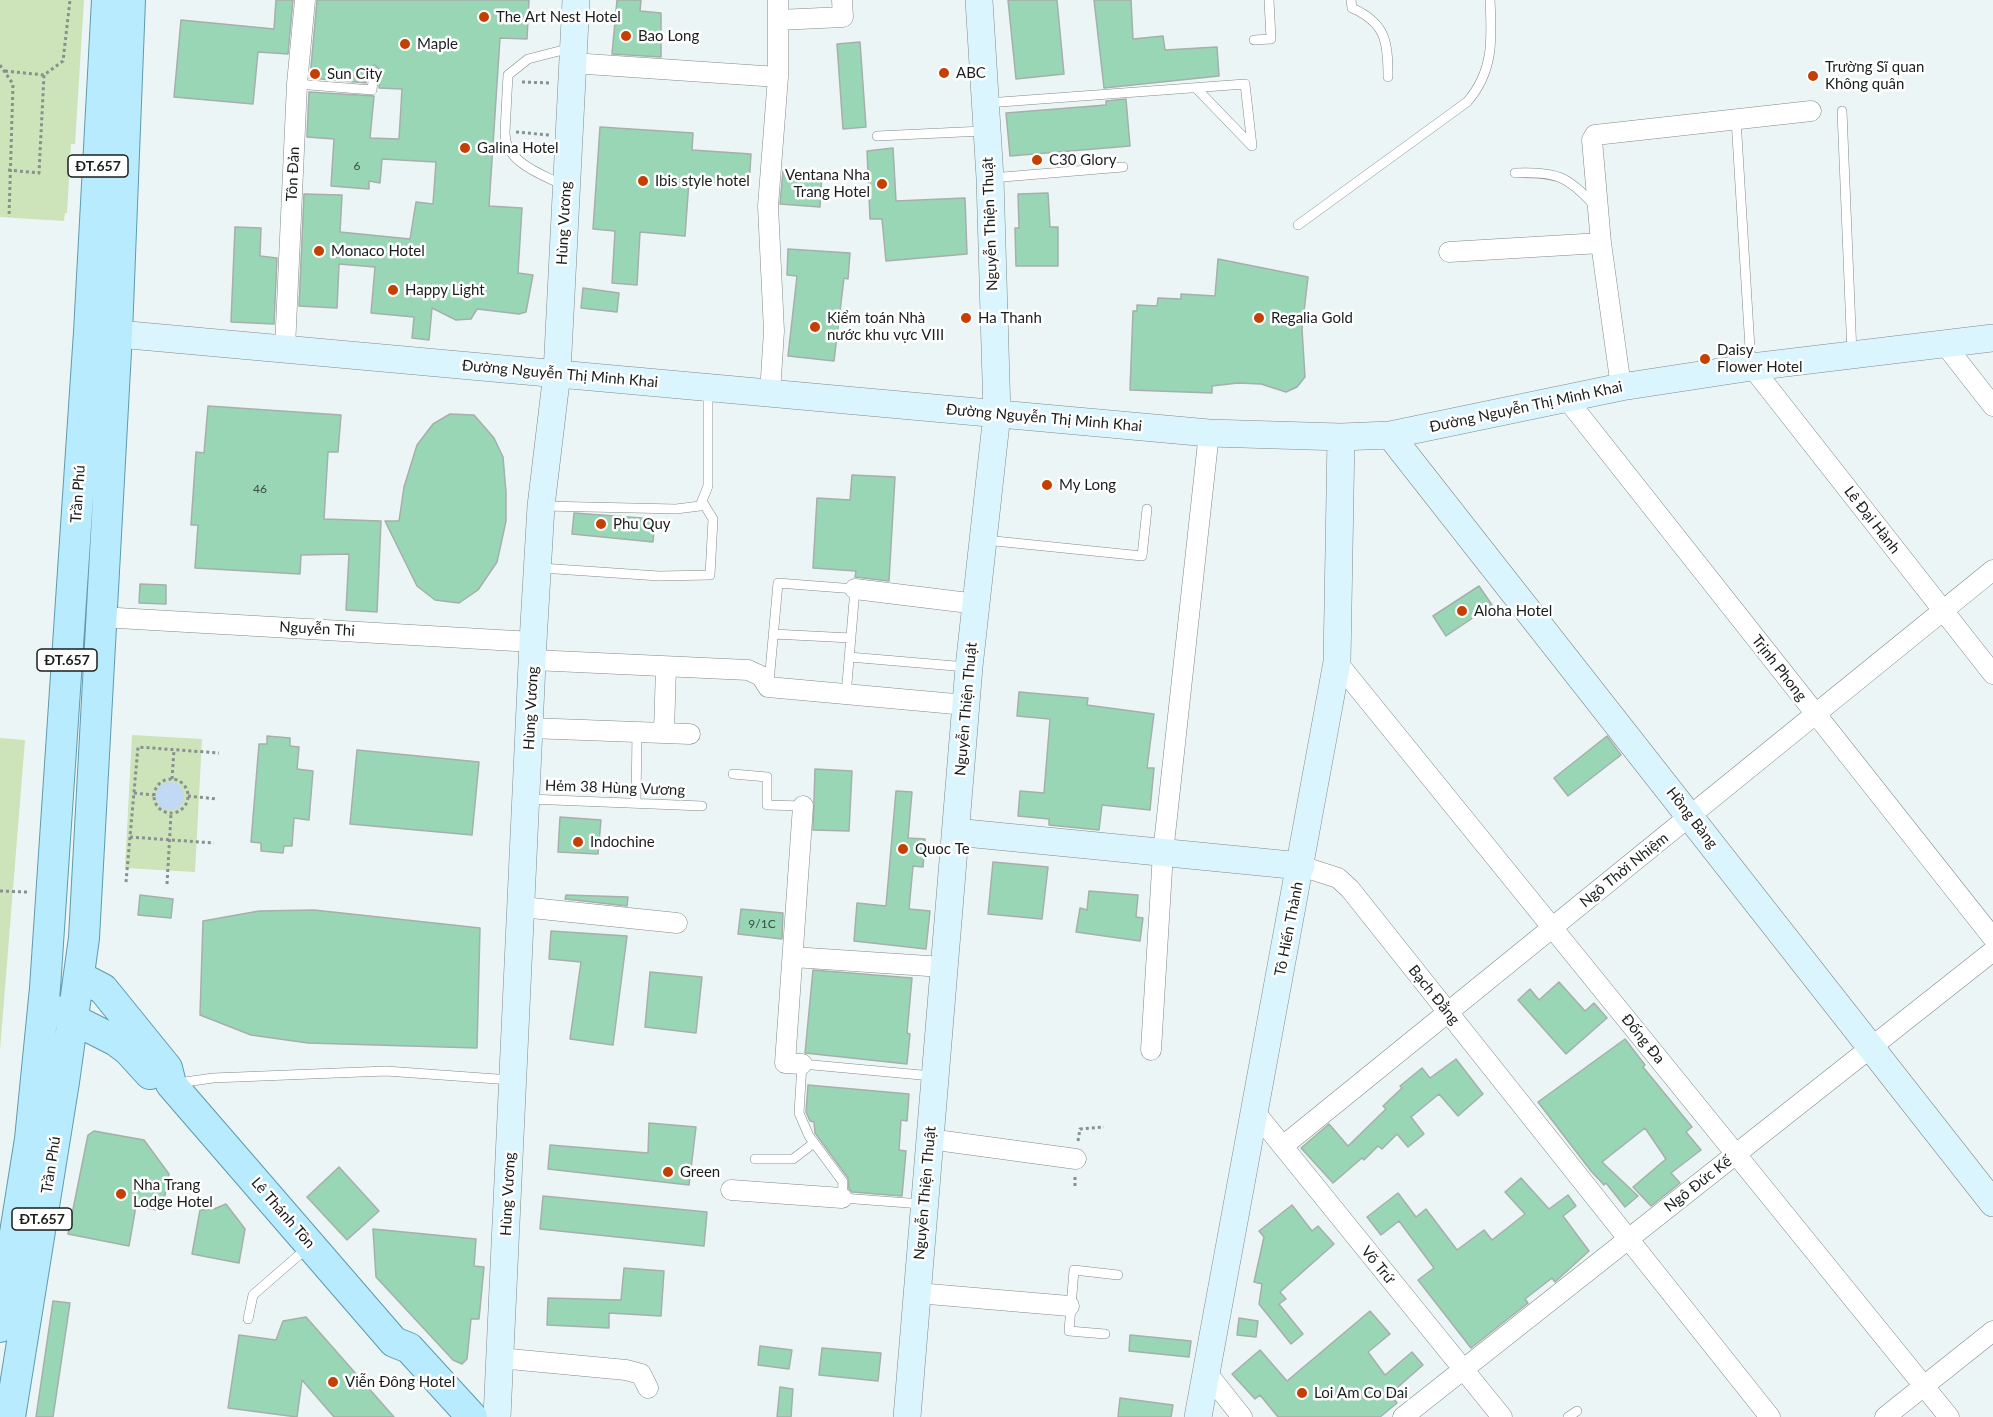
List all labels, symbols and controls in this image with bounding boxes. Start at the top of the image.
place label: The Art Nest Hotel [496,8,621,26]
marker: The Art Nest Hotel [477,10,491,24]
place label: Bao Long [638,27,699,45]
marker: Bao Long [619,29,633,43]
place label: Maple [417,35,458,53]
marker: Maple [398,37,412,51]
place label: Trường Sĩ quan Không quân [1825,58,1924,93]
place label: ABC [956,64,986,82]
place label: Sun City [327,65,382,83]
marker: ABC [937,66,951,80]
marker: Sun City [308,67,322,81]
marker: Trường Sĩ quan Không quân [1806,69,1820,83]
place label: Galina Hotel [477,139,559,157]
marker: Galina Hotel [458,141,472,155]
street label: Tôn Đản [283,146,303,202]
place label: C30 Glory [1049,151,1116,169]
marker: C30 Glory [1030,153,1044,167]
road number: ĐT.657 [68,155,128,177]
street label: Nguyễn Thiện Thuật [979,157,1001,291]
house number: 6 [354,159,360,173]
place label: Ventana Nha Trang Hotel [785,166,870,201]
place label: Ibis style hotel [655,172,750,190]
marker: Ibis style hotel [636,174,650,188]
marker: Ventana Nha Trang Hotel [875,177,889,191]
street label: Hùng Vương [553,181,575,265]
place label: Monaco Hotel [331,242,425,260]
marker: Monaco Hotel [312,244,326,258]
place label: Happy Light [405,281,485,299]
marker: Happy Light [386,283,400,297]
place label: Kiểm toán Nhà nước khu vực VIII [827,309,944,344]
place label: Ha Thanh [978,309,1042,327]
place label: Regalia Gold [1271,309,1353,327]
marker: Ha Thanh [959,311,973,325]
marker: Regalia Gold [1252,311,1266,325]
marker: Kiểm toán Nhà nước khu vực VIII [808,320,822,334]
place label: Daisy Flower Hotel [1717,341,1803,376]
marker: Daisy Flower Hotel [1698,352,1712,366]
street label: Đường Nguyễn Thị Minh Khai [461,356,659,392]
street label: Đường Nguyễn Thị Minh Khai [1428,378,1624,436]
street label: Đường Nguyễn Thị Minh Khai [945,400,1143,436]
street label: Trần Phú [67,464,89,524]
place label: My Long [1059,476,1116,494]
marker: My Long [1040,478,1054,492]
house number: 46 [253,482,267,496]
street label: Lê Đại Hành [1840,483,1904,557]
place label: Phu Quy [613,515,671,533]
marker: Phu Quy [594,517,608,531]
place label: Aloha Hotel [1474,602,1552,620]
marker: Aloha Hotel [1455,604,1469,618]
street label: Nguyễn Thi [279,618,355,640]
street label: Trịnh Phong [1748,631,1810,705]
street label: Nguyễn Thiện Thuật [951,641,981,777]
road number: ĐT.657 [37,649,97,671]
street label: Hùng Vương [520,666,542,750]
street label: Hẻm 38 Hùng Vương [545,777,685,799]
street label: Hồng Bàng [1662,784,1722,852]
street label: Ngô Thời Nhiệm [1576,829,1672,911]
place label: Indochine [590,833,655,851]
marker: Indochine [571,835,585,849]
place label: Quoc Te [915,840,970,858]
marker: Quoc Te [896,842,910,856]
street label: Tô Hiến Thành [1271,880,1307,978]
house number: 9/1C [748,917,776,931]
street label: Bạch Đằng [1405,962,1463,1028]
street label: Đống Đa [1618,1011,1668,1067]
street label: Nguyễn Thiện Thuật [910,1125,940,1261]
street label: Trần Phú [38,1135,64,1195]
street label: Hùng Vương [497,1152,519,1236]
street label: Ngô Đức Kế [1661,1152,1735,1216]
place label: Green [680,1163,720,1181]
marker: Green [661,1165,675,1179]
street label: Lê Thánh Tôn [247,1174,319,1252]
place label: Nha Trang Lodge Hotel [133,1176,213,1211]
marker: Nha Trang Lodge Hotel [114,1187,128,1201]
road number: ĐT.657 [12,1208,72,1230]
street label: Võ Trứ [1357,1242,1399,1288]
place label: Viễn Đông Hotel [345,1373,455,1391]
marker: Viễn Đông Hotel [326,1375,340,1389]
place label: Loi Am Co Dai [1314,1384,1408,1402]
marker: Loi Am Co Dai [1295,1386,1309,1400]

